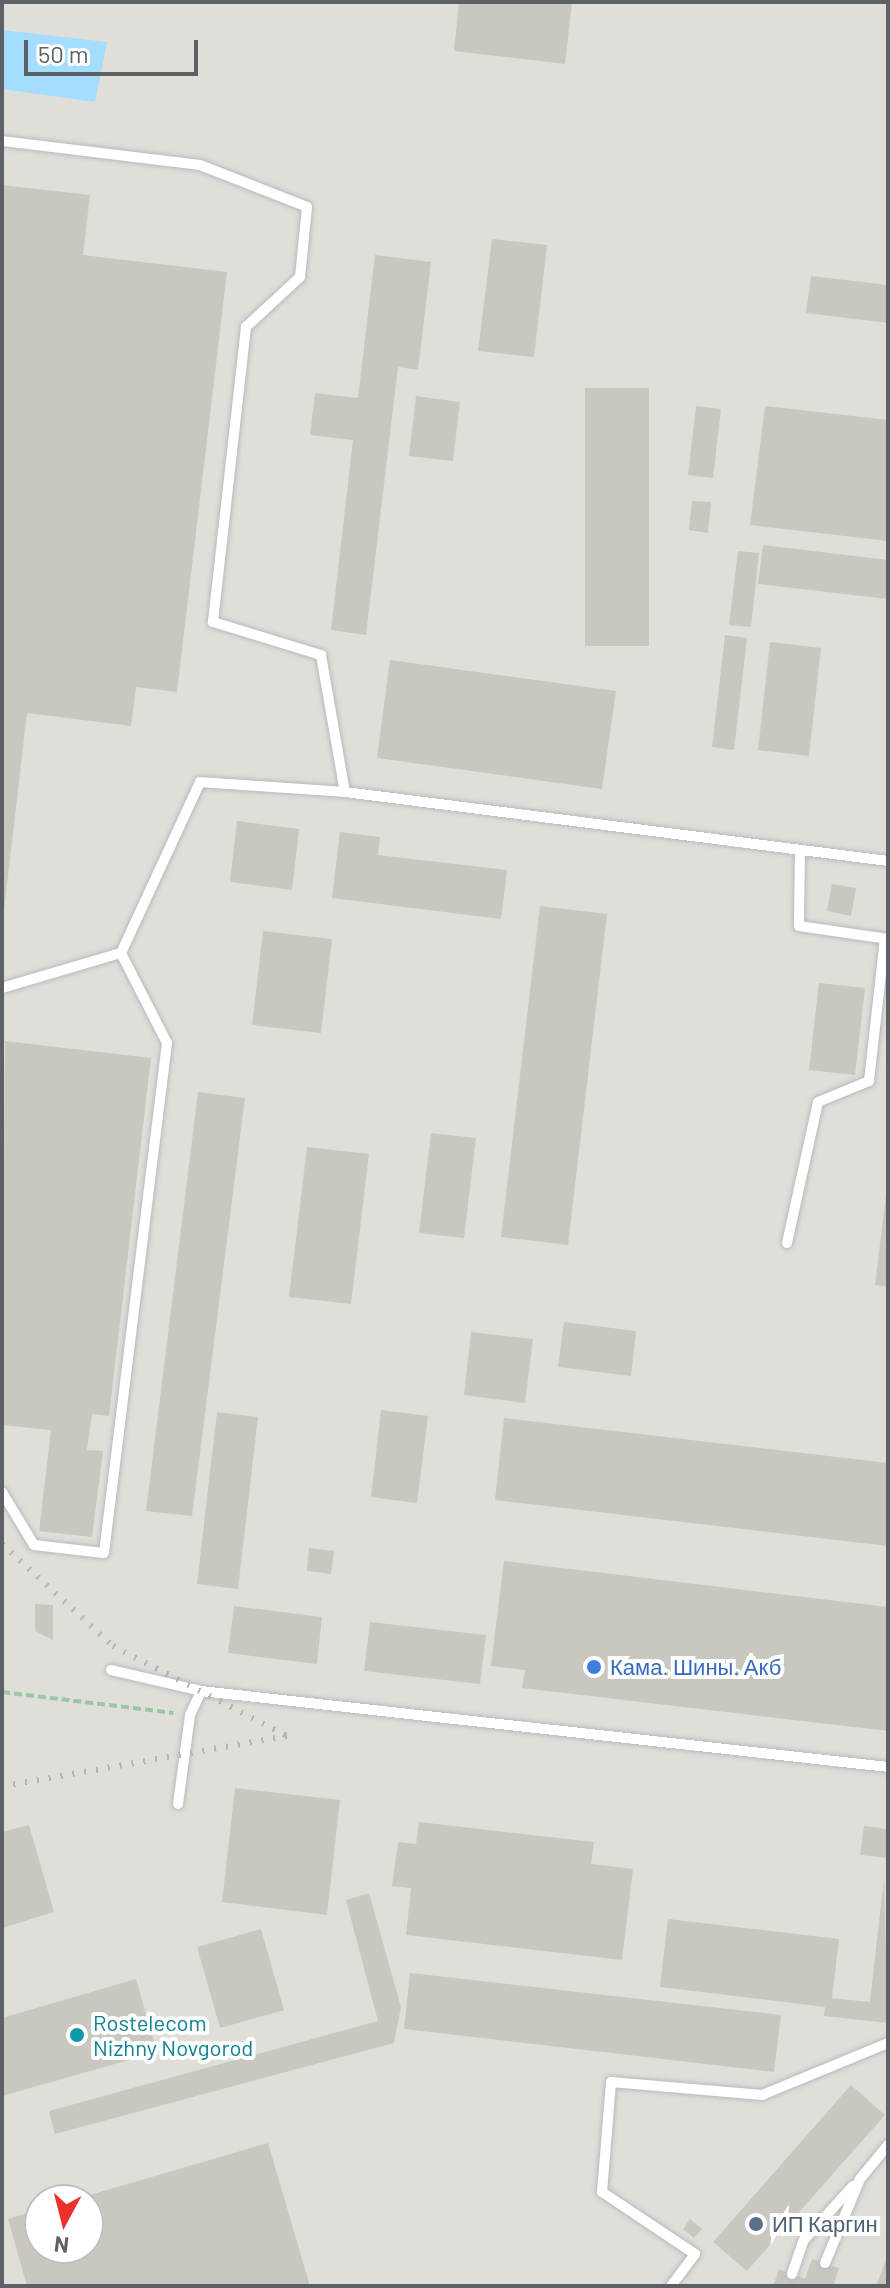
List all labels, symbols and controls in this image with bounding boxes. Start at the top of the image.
scale bar [28,24,202,74]
text: 50 m [38,39,89,68]
place label: Кама. Шины. Акб [610,1654,781,1680]
marker: Кама. Шины. Акб [585,1658,603,1676]
place label: Rostelecom Nizhny Novgorod [93,2009,253,2060]
marker: Rostelecom Nizhny Novgorod [68,2026,86,2044]
north arrow [24,2184,104,2264]
place label: ИП Каргин [772,2211,878,2237]
marker: ИП Каргин [747,2215,765,2233]
text: N [52,2232,70,2260]

